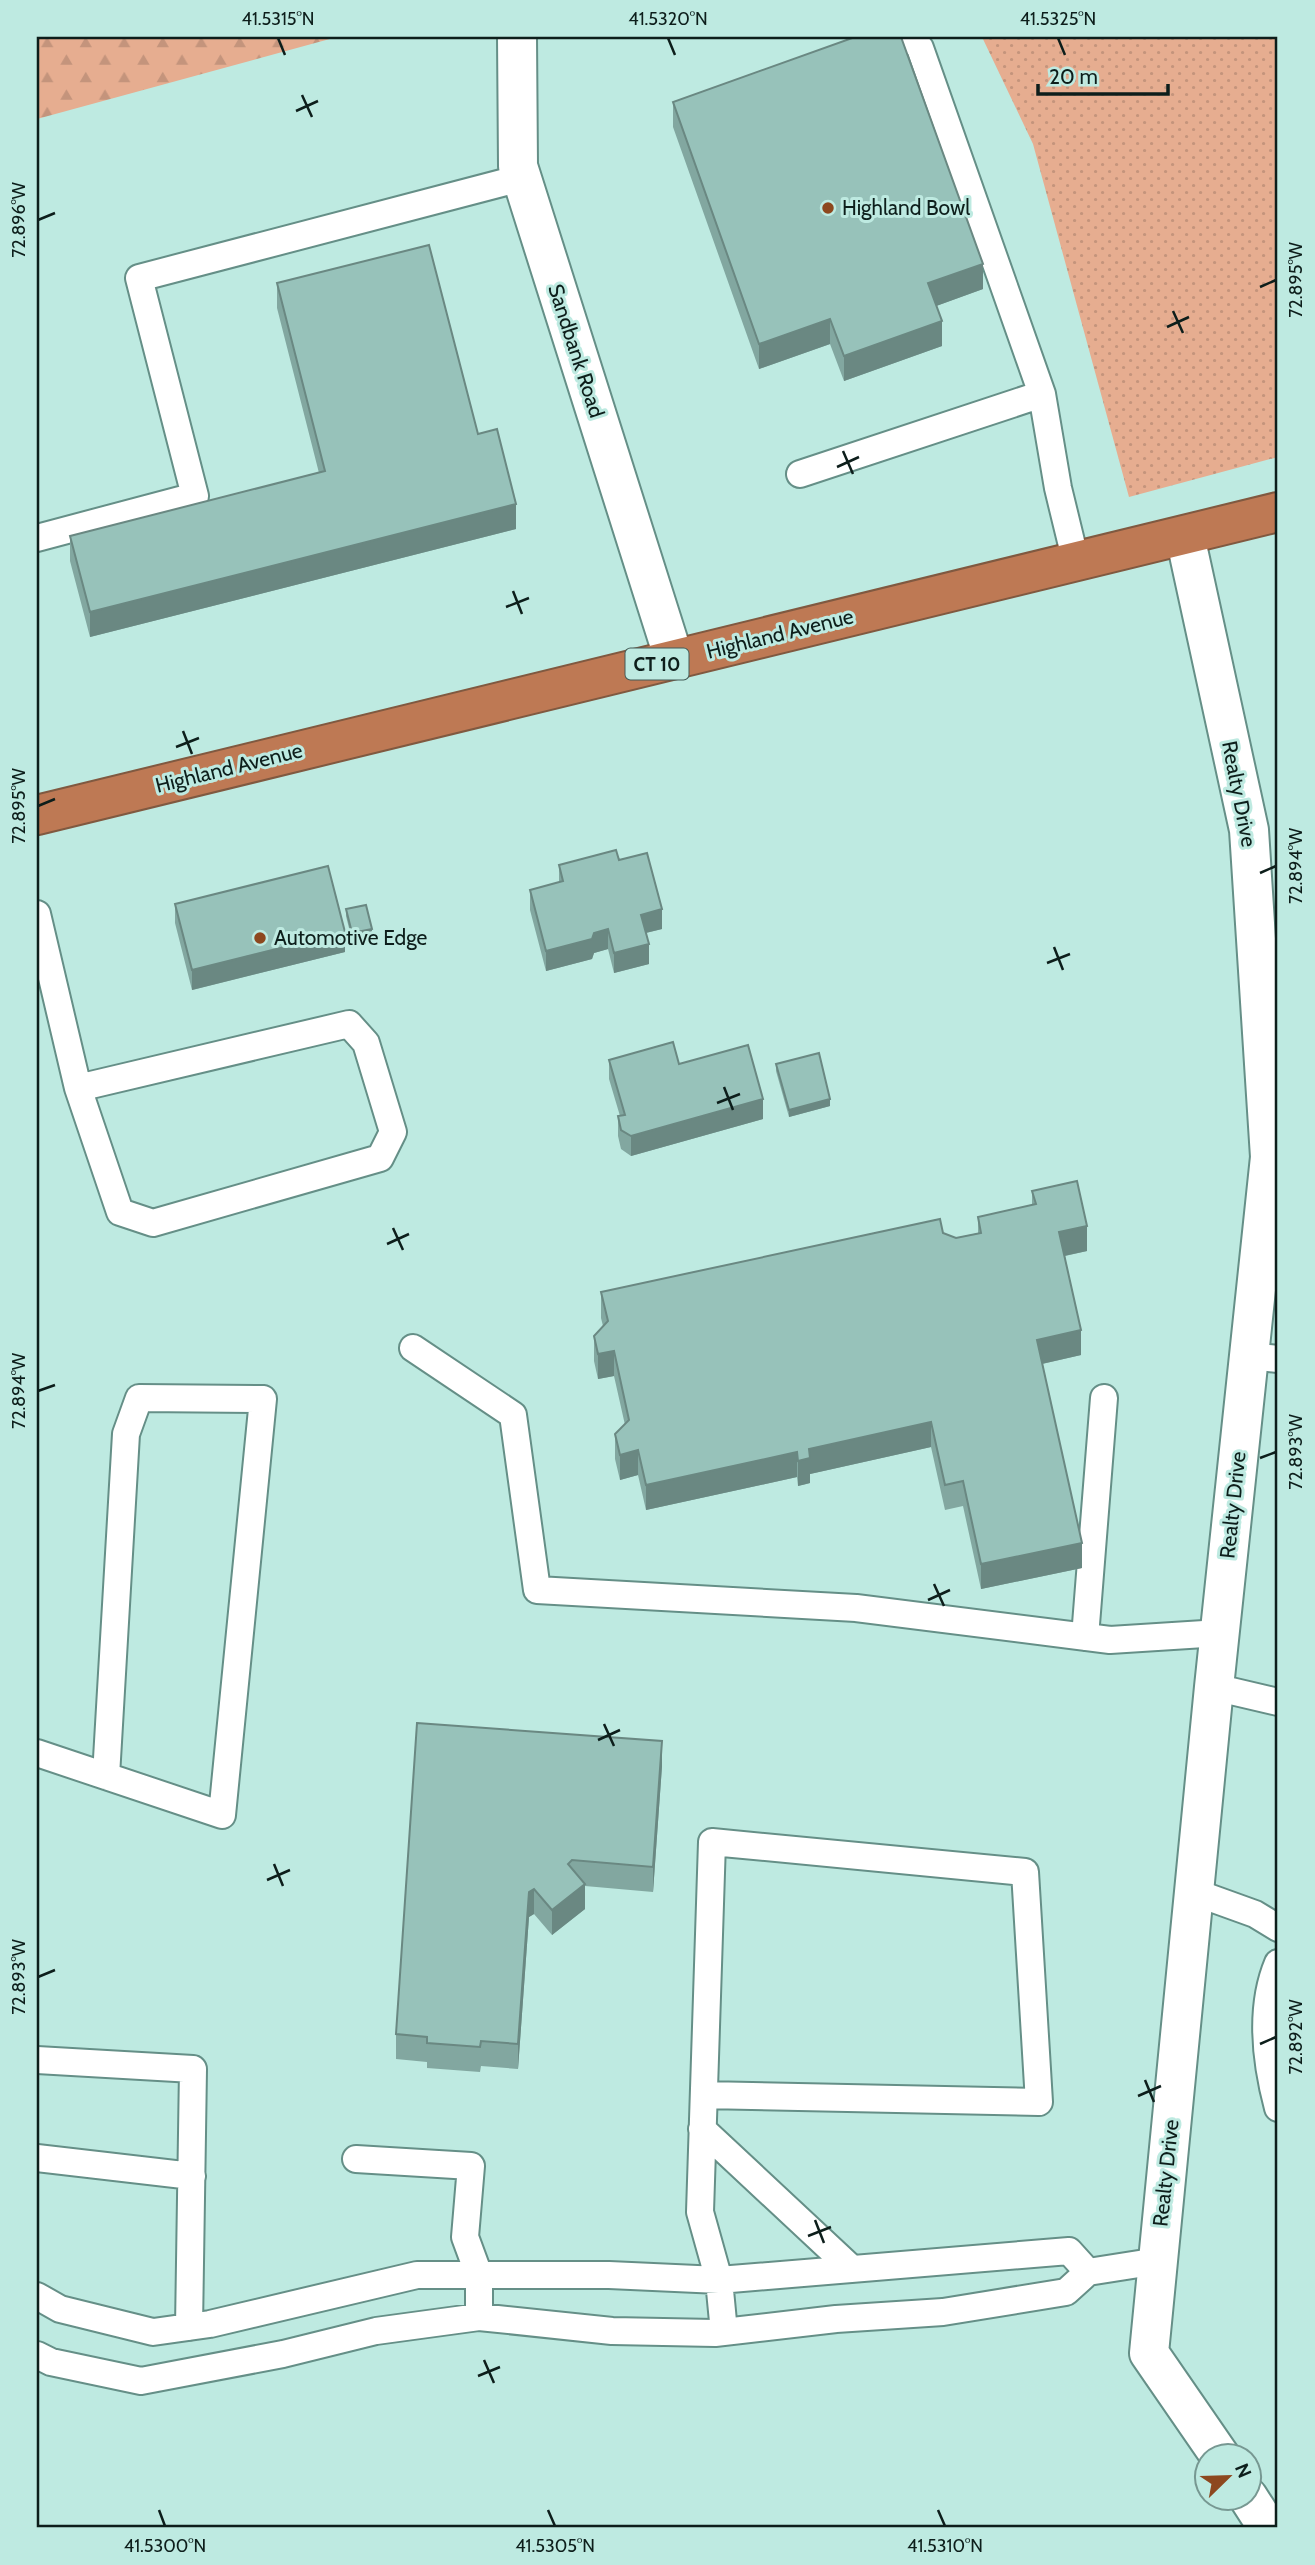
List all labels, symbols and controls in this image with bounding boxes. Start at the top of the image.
text: 41.5315°N [241,8,315,30]
text: 41.5320°N [628,8,708,30]
text: 41.5325°N [1020,8,1096,30]
scale bar [1038,52,1168,96]
text: 20 m [1049,64,1098,89]
text: 72.896°W [8,182,30,258]
place label: Highland Bowl [842,195,970,220]
marker: Highland Bowl [820,200,836,216]
text: 72.895°W [1285,242,1307,318]
street label: Sandbank Road [543,281,610,421]
street label: Highland Avenue [704,603,856,664]
road number: CT 10 [626,649,688,680]
street label: Highland Avenue [153,737,305,798]
street label: Realty Drive [1217,739,1262,849]
text: 72.895°W [8,768,30,844]
text: 72.894°W [1285,828,1307,904]
place label: Automotive Edge [274,925,428,950]
marker: Automotive Edge [252,930,268,946]
text: 72.894°W [8,1353,30,1429]
text: 72.893°W [1285,1414,1307,1490]
street label: Realty Drive [1214,1450,1251,1560]
text: 72.893°W [8,1939,30,2015]
text: 72.892°W [1285,1999,1307,2075]
street label: Realty Drive [1147,2118,1184,2228]
north arrow [1192,2442,1262,2512]
text: N [1230,2460,1256,2481]
text: 41.5300°N [124,2535,206,2557]
text: 41.5305°N [515,2535,595,2557]
text: 41.5310°N [907,2535,983,2557]

